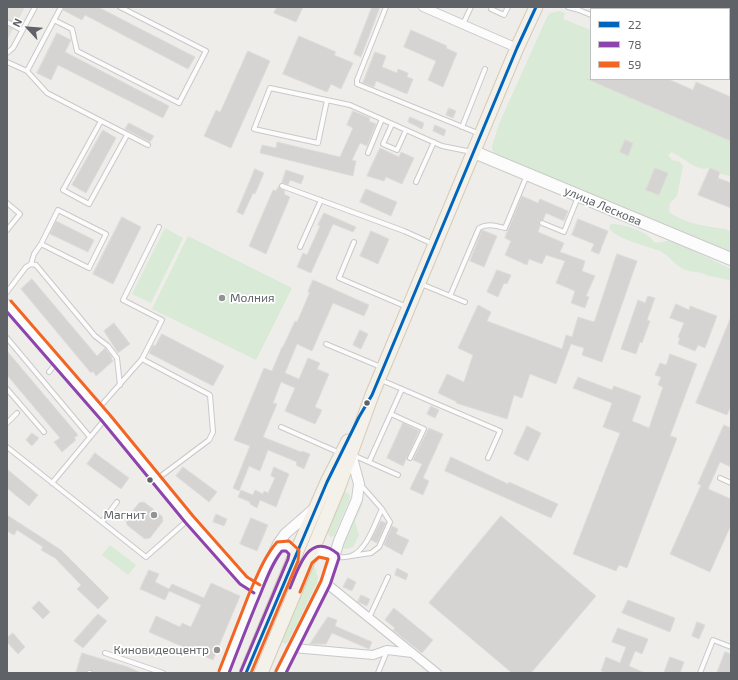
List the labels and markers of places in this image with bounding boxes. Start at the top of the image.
place label: Молния [230,291,275,305]
marker: Молния [217,293,227,303]
unlabelled marker [362,398,372,408]
unlabelled marker [145,475,155,485]
place label: Магнит [103,508,146,522]
marker: Магнит [149,510,159,520]
place label: Киновидеоцентр [113,643,209,657]
marker: Киновидеоцентр [212,645,222,655]

